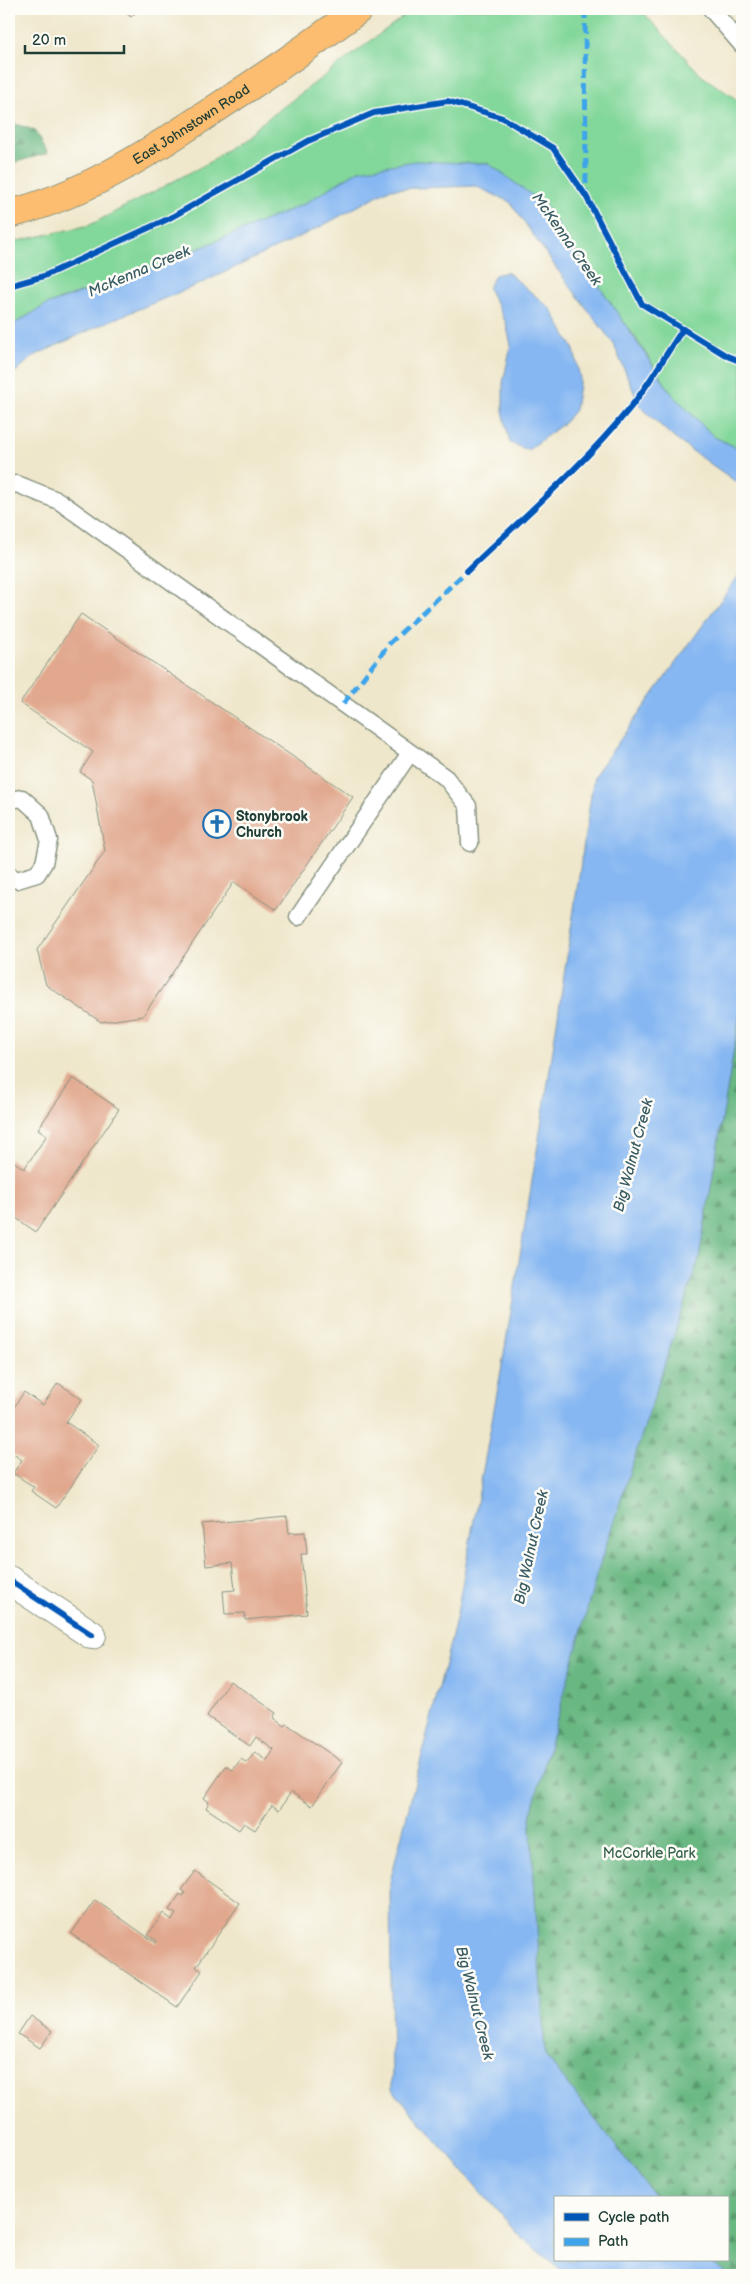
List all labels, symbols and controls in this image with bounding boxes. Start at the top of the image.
scale bar [25,22,124,54]
text: 20 m [32,31,66,50]
street label: East Johnstown Road [130,81,253,168]
water label: McKenna Creek [528,189,606,290]
water label: McKenna Creek [85,241,194,302]
place label: Stonybrook Church [236,808,309,841]
church icon: Stonybrook Church [202,809,232,839]
water label: Big Walnut Creek [609,1096,658,1214]
water label: Big Walnut Creek [510,1488,553,1606]
park label: McCorkle Park [603,1845,695,1862]
water label: Big Walnut Creek [451,1944,498,2062]
legend [554,2196,728,2262]
text: Cycle path [598,2208,669,2227]
text: Path [598,2232,628,2251]

